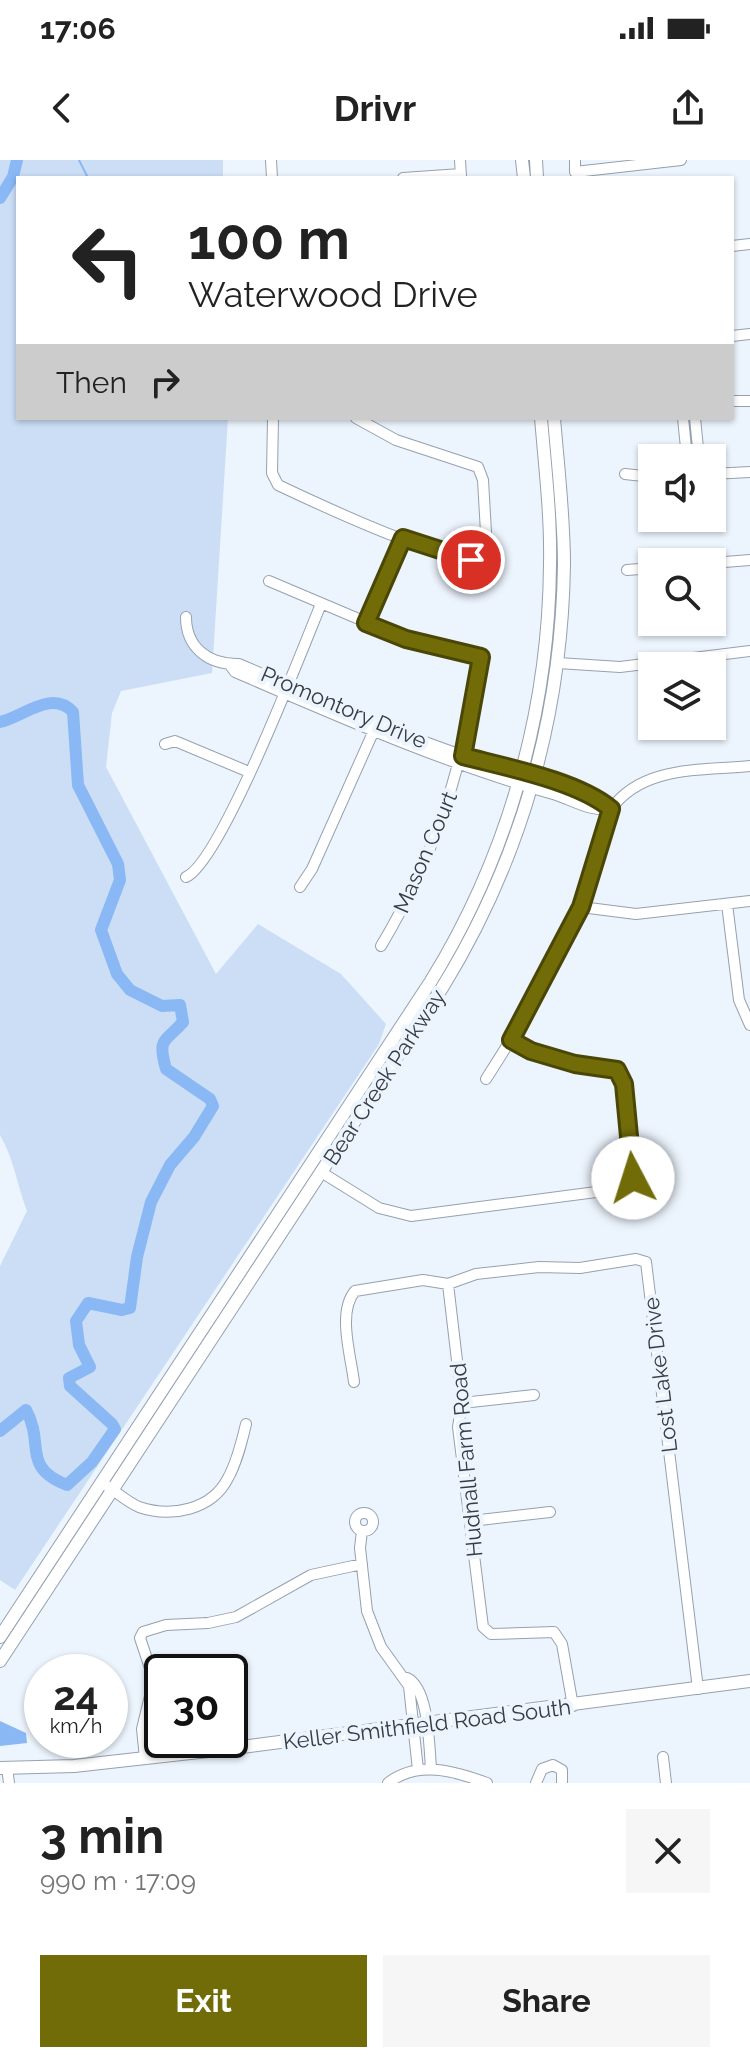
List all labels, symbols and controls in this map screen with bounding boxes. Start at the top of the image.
text: 17:06 [40,11,116,46]
icon: back [40,86,84,130]
icon: share [666,86,710,130]
text: Drivr [334,87,416,129]
text: 100 m [188,206,350,272]
icon: left [56,208,160,312]
text: Waterwood Drive [188,273,478,315]
icon: right [143,360,187,404]
text: Then [56,365,127,400]
map controls [638,444,726,740]
button: sound [638,444,726,532]
pin [437,526,505,594]
icon: arrive [449,538,493,582]
button: search [638,548,726,636]
button: layers [638,652,726,740]
street label: Promontory Drive [257,660,431,754]
street label: Mason Court [388,787,463,917]
street label: Bear Creek Parkway [318,984,451,1170]
position arrow [591,1136,675,1220]
street label: Lost Lake Drive [638,1296,682,1454]
street label: Hudnall Farm Road [445,1362,487,1558]
speed limit sign: 30 [144,1654,248,1758]
text: 24 [53,1672,99,1719]
street label: Keller Smithfield Road South [282,1693,572,1755]
text: km/h [50,1714,102,1738]
text: 3 min [40,1808,164,1864]
button: close [626,1809,710,1893]
text: 990 m · 17:09 [40,1866,196,1896]
button: Exit [40,1955,367,2047]
button: Share [383,1955,710,2047]

